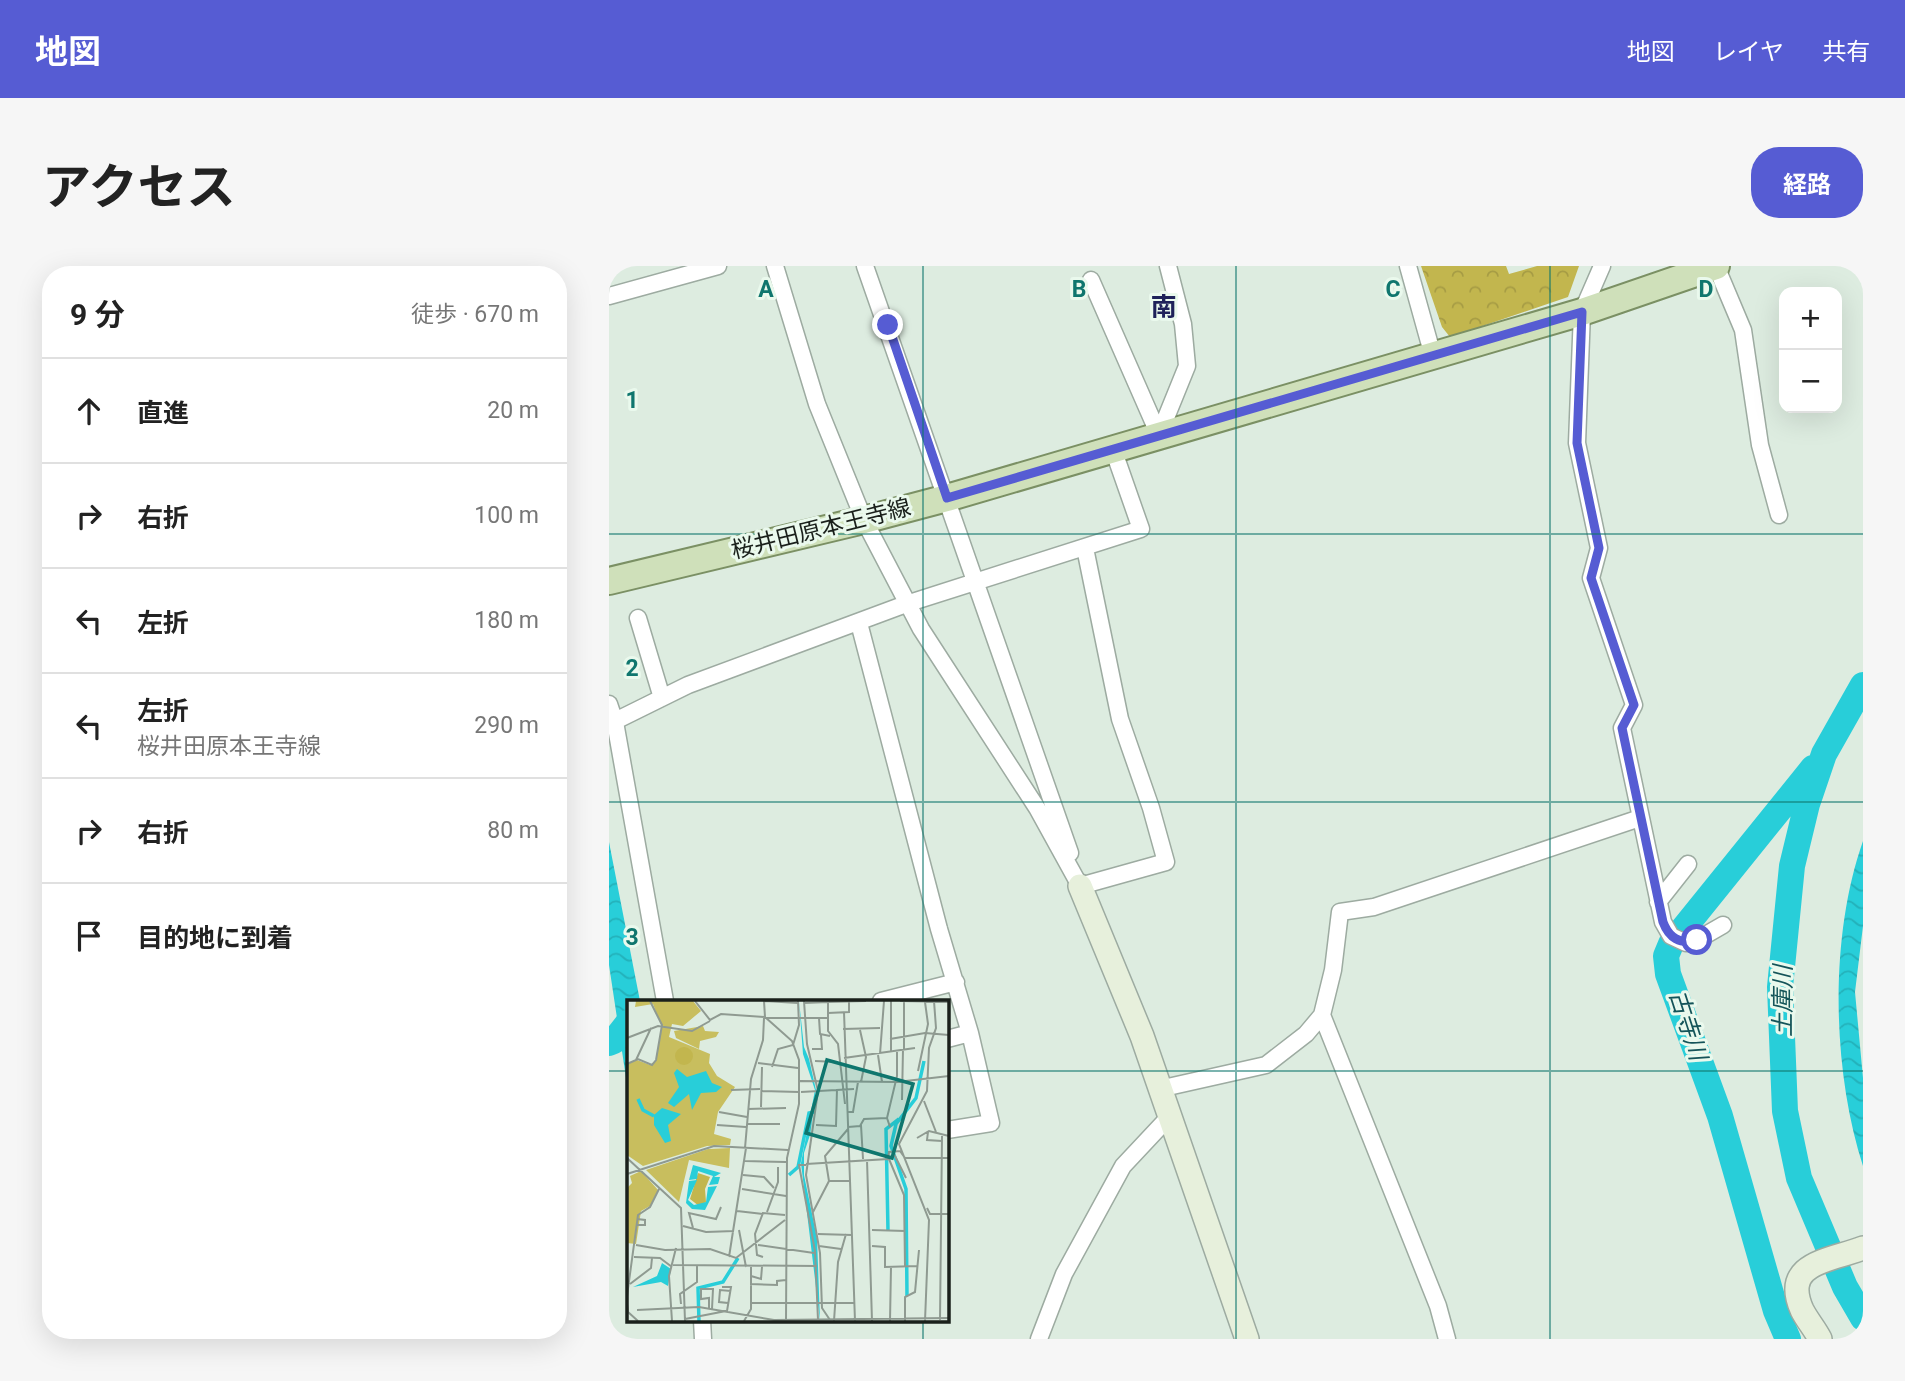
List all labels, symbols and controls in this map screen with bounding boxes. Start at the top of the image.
text: 地図 [35,32,101,71]
text: 地図 [1627,38,1675,66]
text: レイヤ [1713,38,1784,66]
text: 共有 [1822,38,1870,66]
button: 経路 [1751,147,1863,218]
text: アクセス [42,159,236,216]
text: A [758,276,774,303]
text: B [1072,276,1086,303]
text: C [1385,276,1401,303]
text: D [1699,276,1713,303]
map controls [1779,287,1842,413]
button: + [1779,287,1842,350]
district label: 南 [1151,292,1177,322]
text: 9 分 [70,297,125,332]
text: 徒歩 · 670 m [411,301,539,328]
route end [872,309,903,340]
button: − [1779,350,1842,413]
text: 1 [625,387,639,414]
icon: ahead [70,392,108,430]
text: 20 m [487,397,539,424]
text: 直進 [137,398,189,428]
street label: 桜井田原本王寺線 [728,494,914,564]
icon: right [70,497,108,535]
text: 100 m [474,502,539,529]
text: 右折 [137,503,189,533]
icon: left [70,602,108,640]
text: 180 m [474,607,539,634]
text: 左折 [137,608,189,638]
text: 2 [625,655,639,682]
text: 左折 [137,696,189,726]
icon: left [70,707,108,745]
text: 290 m [474,712,539,739]
text: 桜井田原本王寺線 [137,733,321,760]
icon: right [70,812,108,850]
text: 80 m [487,817,539,844]
text: 右折 [137,818,189,848]
icon: arrive [70,917,108,955]
text: 目的地に到着 [137,923,293,953]
text: 3 [625,924,639,951]
route start [1681,924,1712,955]
water label: 土庫川 [1769,962,1797,1037]
water label: 古寺川 [1664,986,1713,1066]
inset map [627,1000,949,1322]

